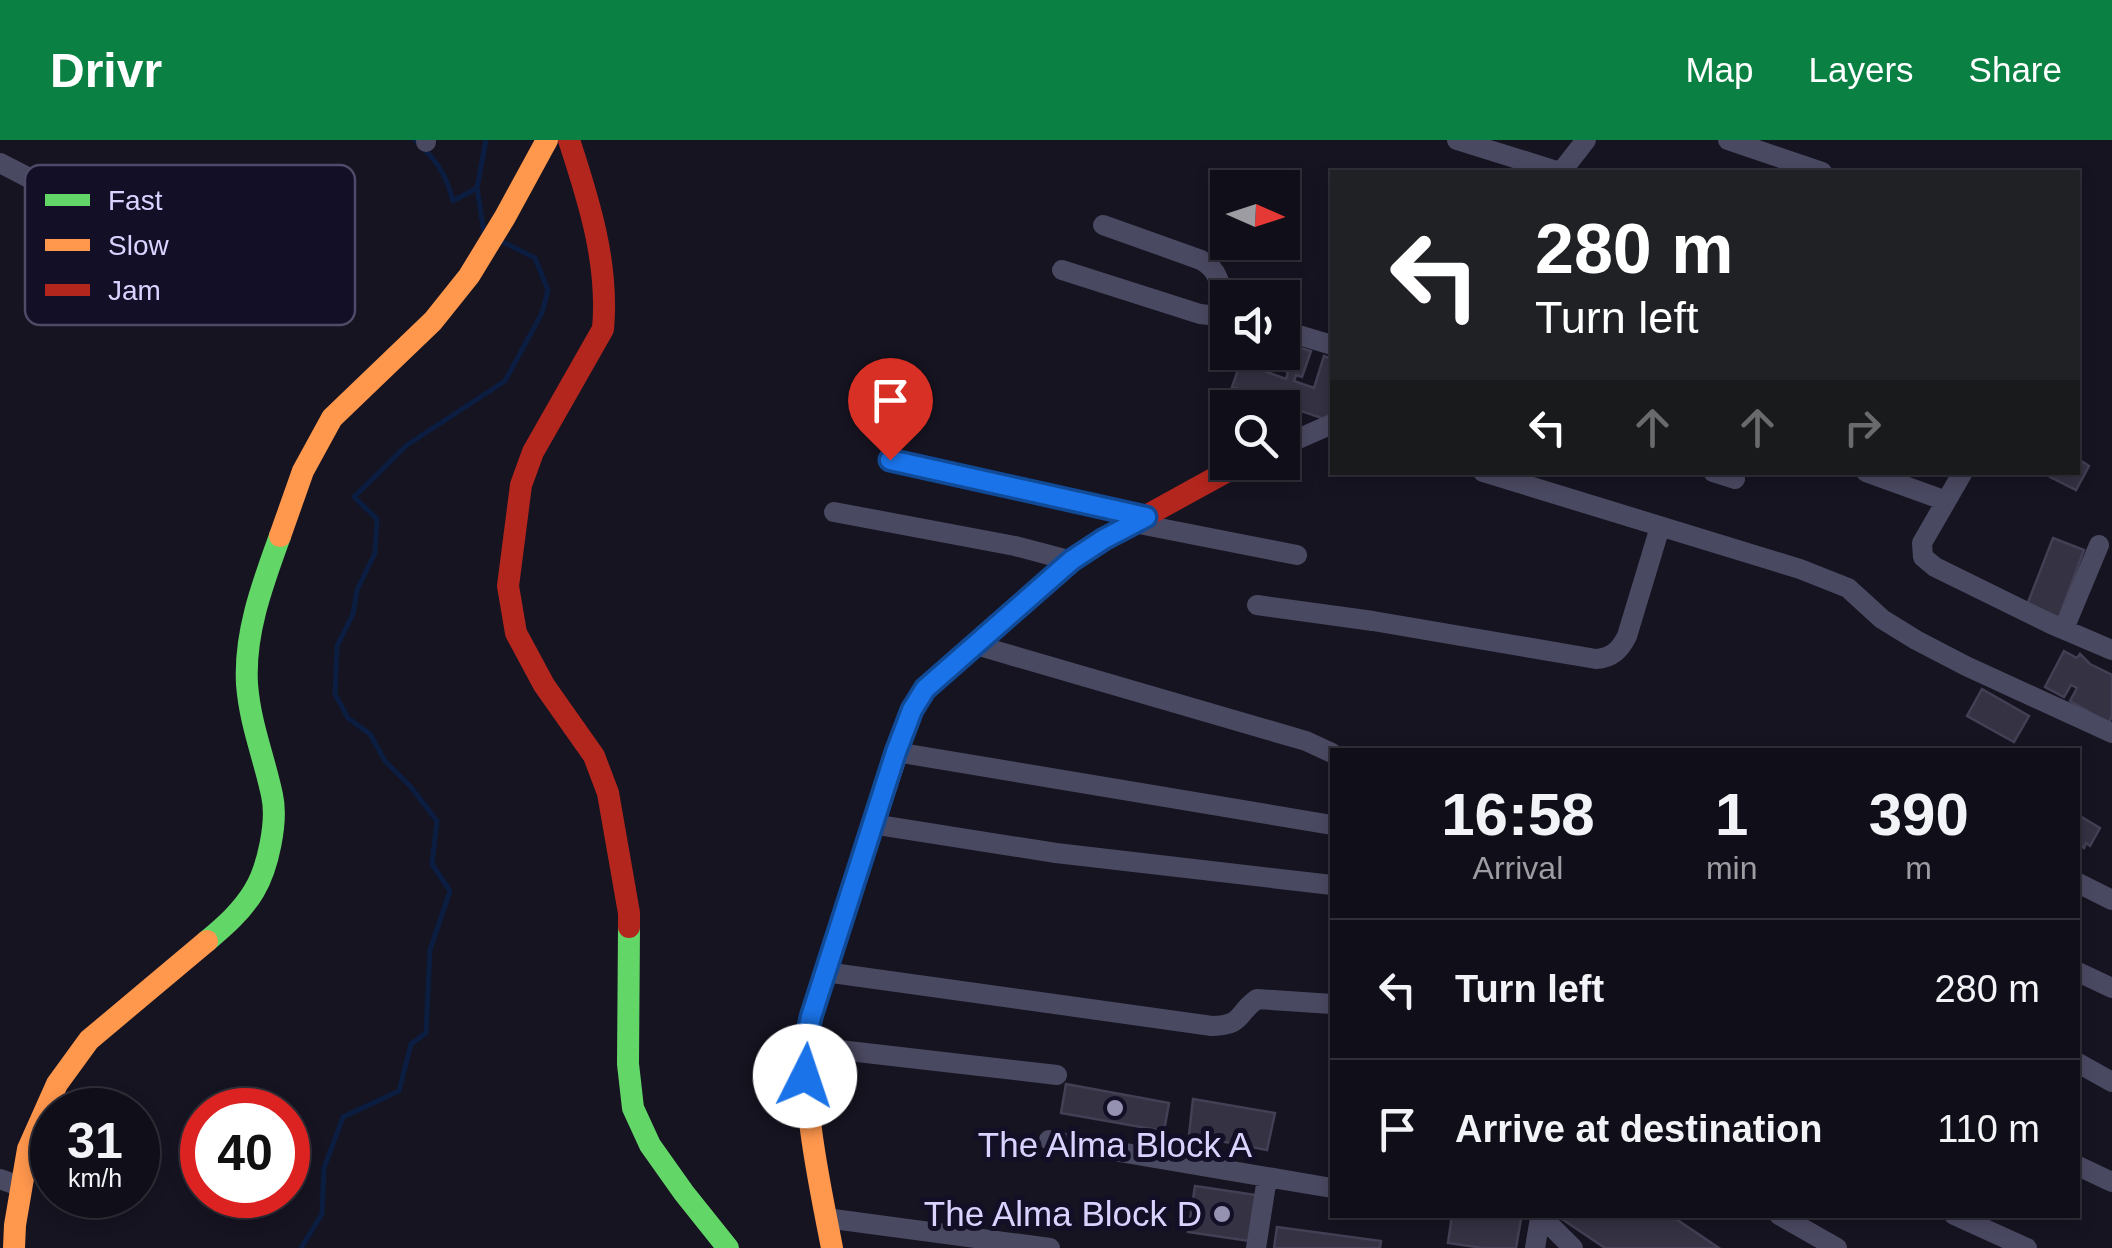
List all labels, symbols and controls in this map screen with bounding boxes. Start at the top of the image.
text: Drivr [50,44,162,97]
text: Map [1685,50,1754,89]
text: Layers [1809,50,1914,89]
text: Share [1969,50,2062,89]
legend [25,165,355,325]
north arrow [1210,170,1300,260]
map controls [1210,170,1300,480]
text: Fast [108,185,163,216]
icon: left [1370,210,1500,340]
text: 280 m [1535,210,1733,288]
text: Slow [108,230,169,261]
text: Jam [108,275,161,306]
button: sound [1210,280,1300,370]
text: Turn left [1535,292,1698,343]
pin [848,358,933,461]
icon: arrive [863,373,918,428]
button: search [1210,390,1300,480]
icon: left [1520,400,1575,455]
icon: ahead [1625,400,1680,455]
icon: ahead [1730,400,1785,455]
icon: right [1835,400,1890,455]
text: 16:58 [1441,781,1595,848]
text: 1 [1715,781,1748,848]
text: 390 [1869,781,1969,848]
text: Arrival [1473,850,1563,886]
text: min [1706,850,1757,886]
text: m [1905,850,1932,886]
icon: left [1370,962,1425,1017]
text: Turn left [1455,968,1604,1010]
text: 280 m [1934,968,2040,1010]
position arrow [753,1024,857,1128]
speed limit sign: 40 [180,1088,310,1218]
marker: The Alma Block A [1104,1097,1126,1119]
icon: arrive [1370,1102,1425,1157]
text: Arrive at destination [1455,1108,1822,1150]
text: 110 m [1937,1108,2040,1150]
text: 31 [67,1113,123,1169]
place label: The Alma Block A [978,1125,1253,1164]
text: km/h [68,1164,122,1192]
place label: The Alma Block D [924,1194,1202,1233]
marker: The Alma Block D [1211,1203,1233,1225]

